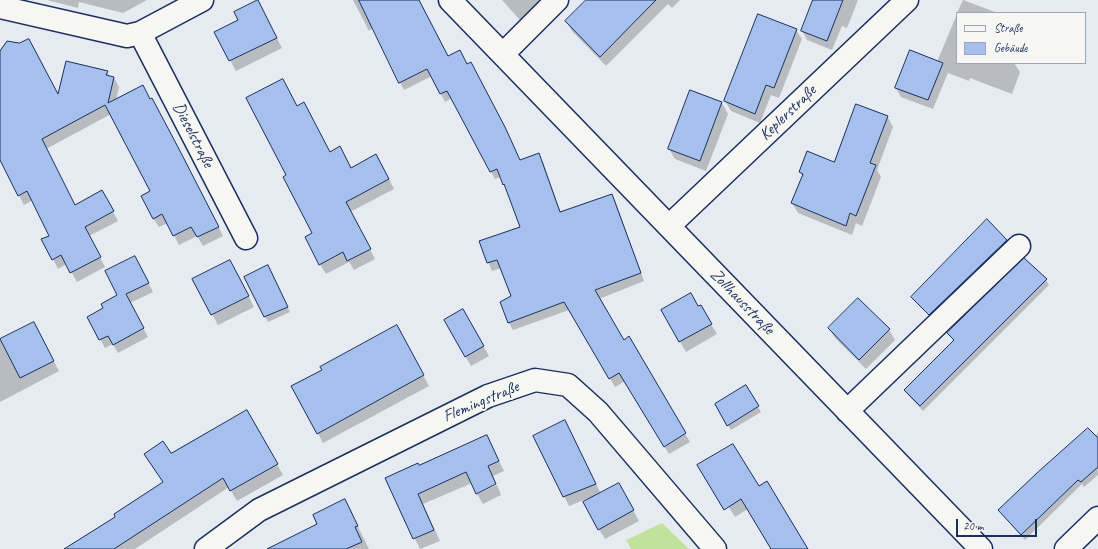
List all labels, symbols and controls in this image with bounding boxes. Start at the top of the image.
legend [956,12,1086,64]
text: Straße [994,20,1022,36]
text: Gebäude [994,40,1027,56]
street label: Keplerstraße [755,81,821,145]
street label: Dieselstraße [168,99,218,171]
street label: Zollhausstraße [706,265,778,339]
street label: Flemingstraße [440,377,522,427]
scale bar [958,511,1039,537]
text: 20 m [963,518,983,534]

